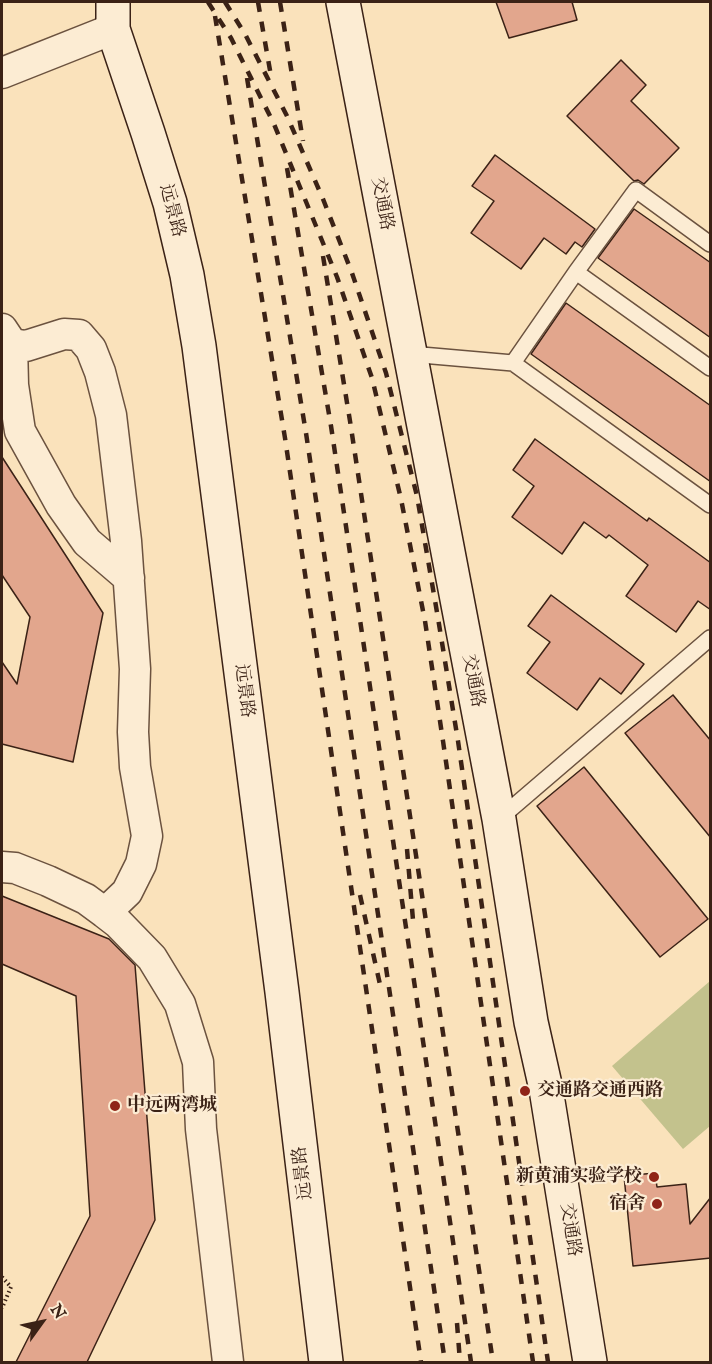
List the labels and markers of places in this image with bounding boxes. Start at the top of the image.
place label: 交通路交通西路 [537,1080,663,1102]
marker: 交通路交通西路 [518,1084,532,1098]
place label: 中远两湾城 [127,1095,217,1117]
marker: 中远两湾城 [108,1099,122,1113]
place label: 新黄浦实验学校 [516,1166,642,1188]
marker: 新黄浦实验学校 [647,1170,661,1184]
place label: 宿舍 [609,1193,645,1215]
marker: 宿舍 [650,1197,664,1211]

